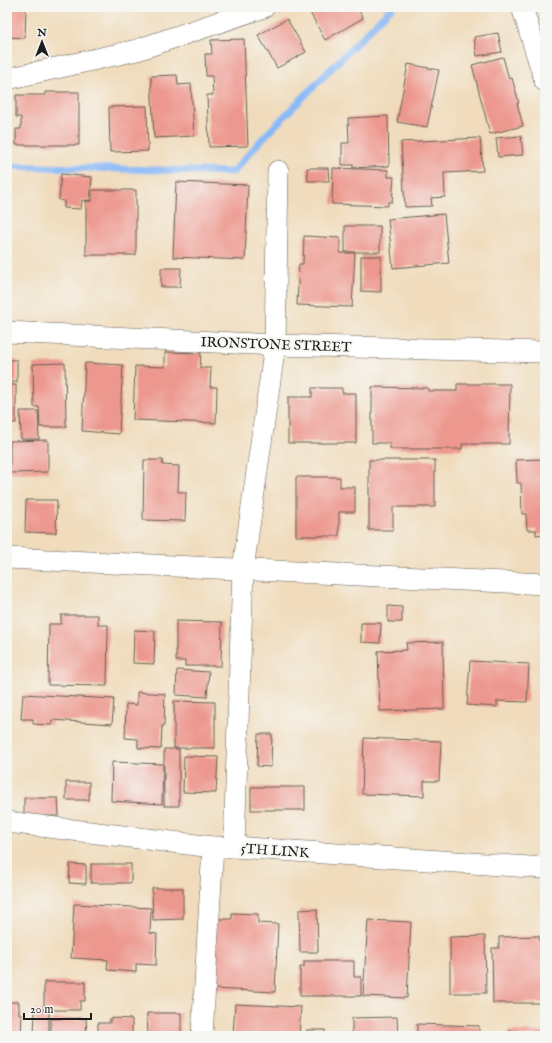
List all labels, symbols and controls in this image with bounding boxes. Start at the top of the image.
north arrow [22,22,62,62]
text: N [36,26,47,40]
street label: IRONSTONE STREET [200,333,353,357]
street label: 5TH LINK [240,840,311,862]
scale bar [24,995,91,1021]
text: 20 m [30,1002,53,1017]

